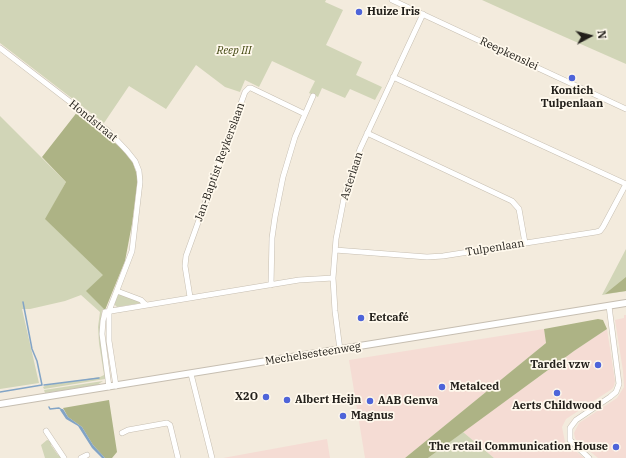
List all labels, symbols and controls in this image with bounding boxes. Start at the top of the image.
place label: Huize Iris [367,5,420,19]
marker: Huize Iris [354,7,364,17]
north arrow [570,16,610,56]
text: N [594,29,609,40]
street label: Reepkenslei [478,35,540,73]
park label: Reep III [216,44,252,58]
marker: Kontich Tulpenlaan [567,73,577,83]
place label: Kontich Tulpenlaan [541,84,603,110]
street label: Hondstraat [66,97,120,145]
street label: Jan-Baptist Reykerslaan [192,101,248,223]
street label: Asterlaan [338,150,366,202]
street label: Tulpenlaan [465,237,525,259]
place label: Eetcafé [369,311,409,325]
marker: Eetcafé [356,313,366,323]
street label: Mechelsesteenweg [264,340,362,368]
place label: Tardel vzw [530,358,590,372]
marker: Tardel vzw [593,360,603,370]
place label: Metalced [450,380,499,394]
marker: Metalced [437,382,447,392]
marker: Aerts Childwood [552,388,562,398]
place label: X2O [235,390,258,404]
marker: X2O [261,392,271,402]
place label: Albert Heijn [295,393,361,407]
place label: AAB Genva [378,394,438,408]
marker: Albert Heijn [282,395,292,405]
marker: AAB Genva [365,396,375,406]
place label: Aerts Childwood [512,399,602,413]
place label: Magnus [351,409,393,423]
marker: Magnus [338,411,348,421]
place label: The retail Communication House [429,440,608,454]
marker: The retail Communication House [611,442,621,452]

